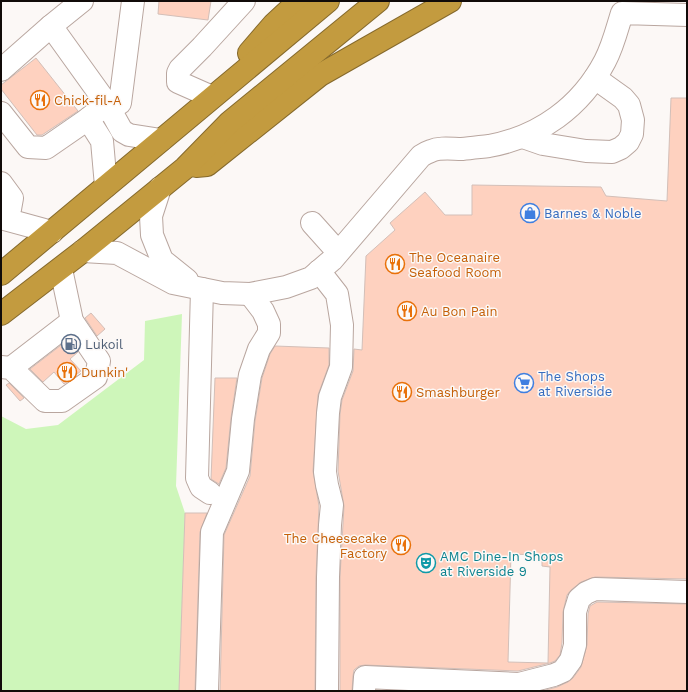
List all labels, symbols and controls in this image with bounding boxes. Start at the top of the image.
restaurant icon: Chick-fil-A [29,89,51,111]
place label: Chick-fil-A [54,93,122,108]
shop icon: Barnes & Noble [519,202,541,224]
place label: Barnes & Noble [544,206,641,221]
place label: The Oceanaire Seafood Room [409,250,502,280]
restaurant icon: The Oceanaire Seafood Room [384,253,406,275]
restaurant icon: Au Bon Pain [396,300,418,322]
place label: Au Bon Pain [421,304,497,319]
fuel station icon: Lukoil [60,333,82,355]
place label: Lukoil [85,337,123,352]
restaurant icon: Dunkin' [56,361,78,383]
place label: Dunkin' [81,365,128,380]
place label: The Shops at Riverside [538,369,612,399]
supermarket icon: The Shops at Riverside [513,372,535,394]
restaurant icon: Smashburger [391,381,413,403]
place label: Smashburger [416,385,500,400]
place label: The Cheesecake Factory [284,531,387,561]
restaurant icon: The Cheesecake Factory [390,534,412,556]
place label: AMC Dine-In Shops at Riverside 9 [440,549,564,579]
theatre icon: AMC Dine-In Shops at Riverside 9 [415,552,437,574]

